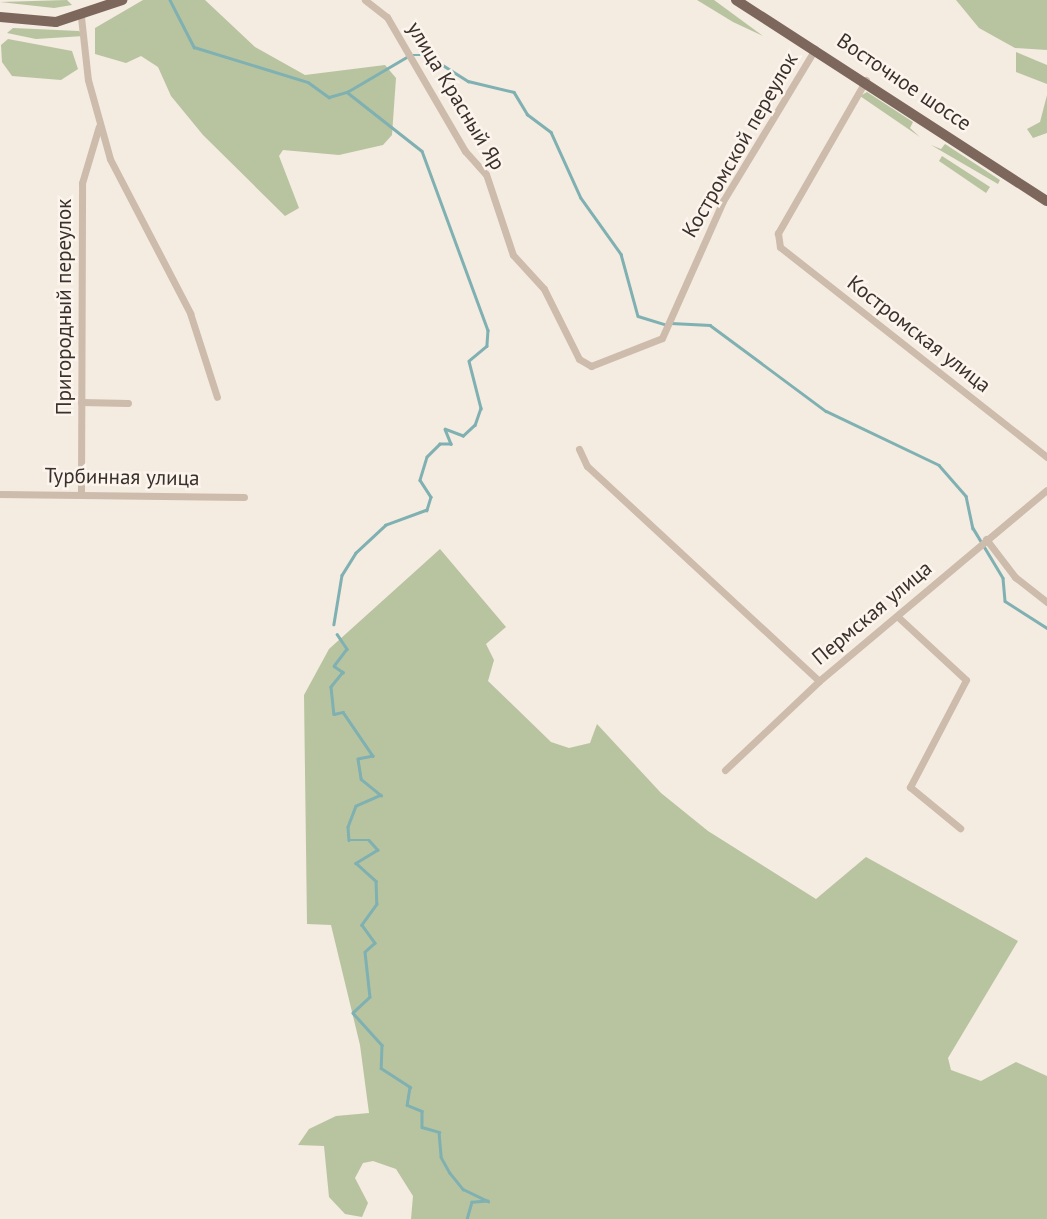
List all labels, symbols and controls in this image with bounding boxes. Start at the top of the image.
street label: улица Красный Яр [402,17,510,175]
street label: Восточное шоссе [832,28,976,136]
street label: Костромской переулок [677,48,803,242]
street label: Пригородный переулок [51,199,77,415]
street label: Костромская улица [842,270,996,398]
street label: Турбинная улица [44,463,200,491]
street label: Пермская улица [807,556,937,670]

